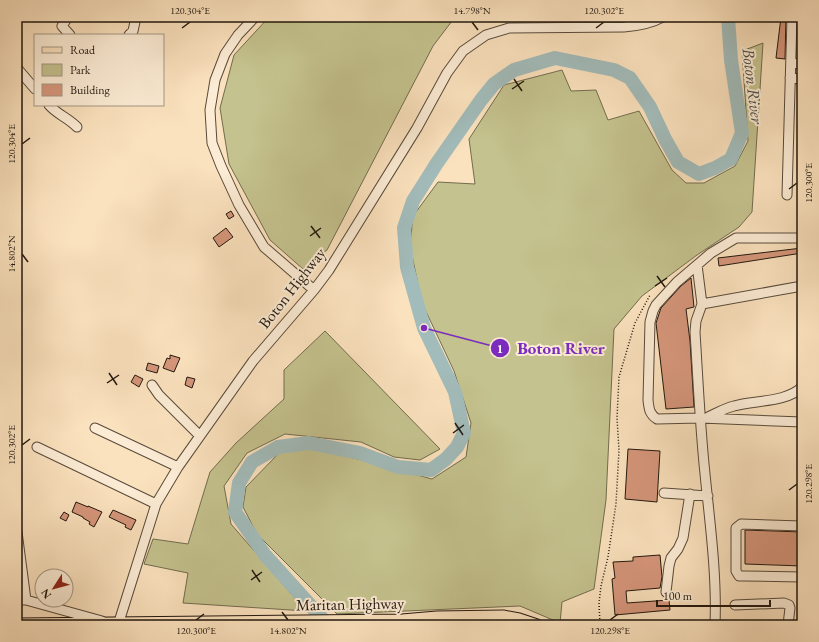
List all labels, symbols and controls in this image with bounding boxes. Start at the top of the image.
text: 120.304°E [170,4,210,17]
text: 14.798°N [453,4,491,17]
text: 120.302°E [584,4,624,17]
legend [34,34,164,106]
text: Road [70,42,96,58]
water label: Boton River [737,46,769,127]
text: Park [70,62,91,78]
text: Building [70,82,111,98]
text: 120.304°E [5,124,18,164]
text: 120.300°E [802,163,815,203]
text: 14.802°N [5,235,18,273]
street label: Boton Highway [254,242,331,333]
callout: Boton River [490,334,613,363]
text: Boton River [517,337,605,359]
text: 1 [497,341,503,357]
text: 120.302°E [5,425,18,465]
text: 120.298°E [802,464,815,504]
north arrow [34,568,74,608]
scale bar [657,582,770,608]
text: N [38,586,54,602]
text: 100 m [663,588,693,604]
street label: Maritan Highway [296,593,405,615]
text: 120.300°E [176,624,216,637]
text: 14.802°N [269,624,307,637]
text: 120.298°E [590,624,630,637]

